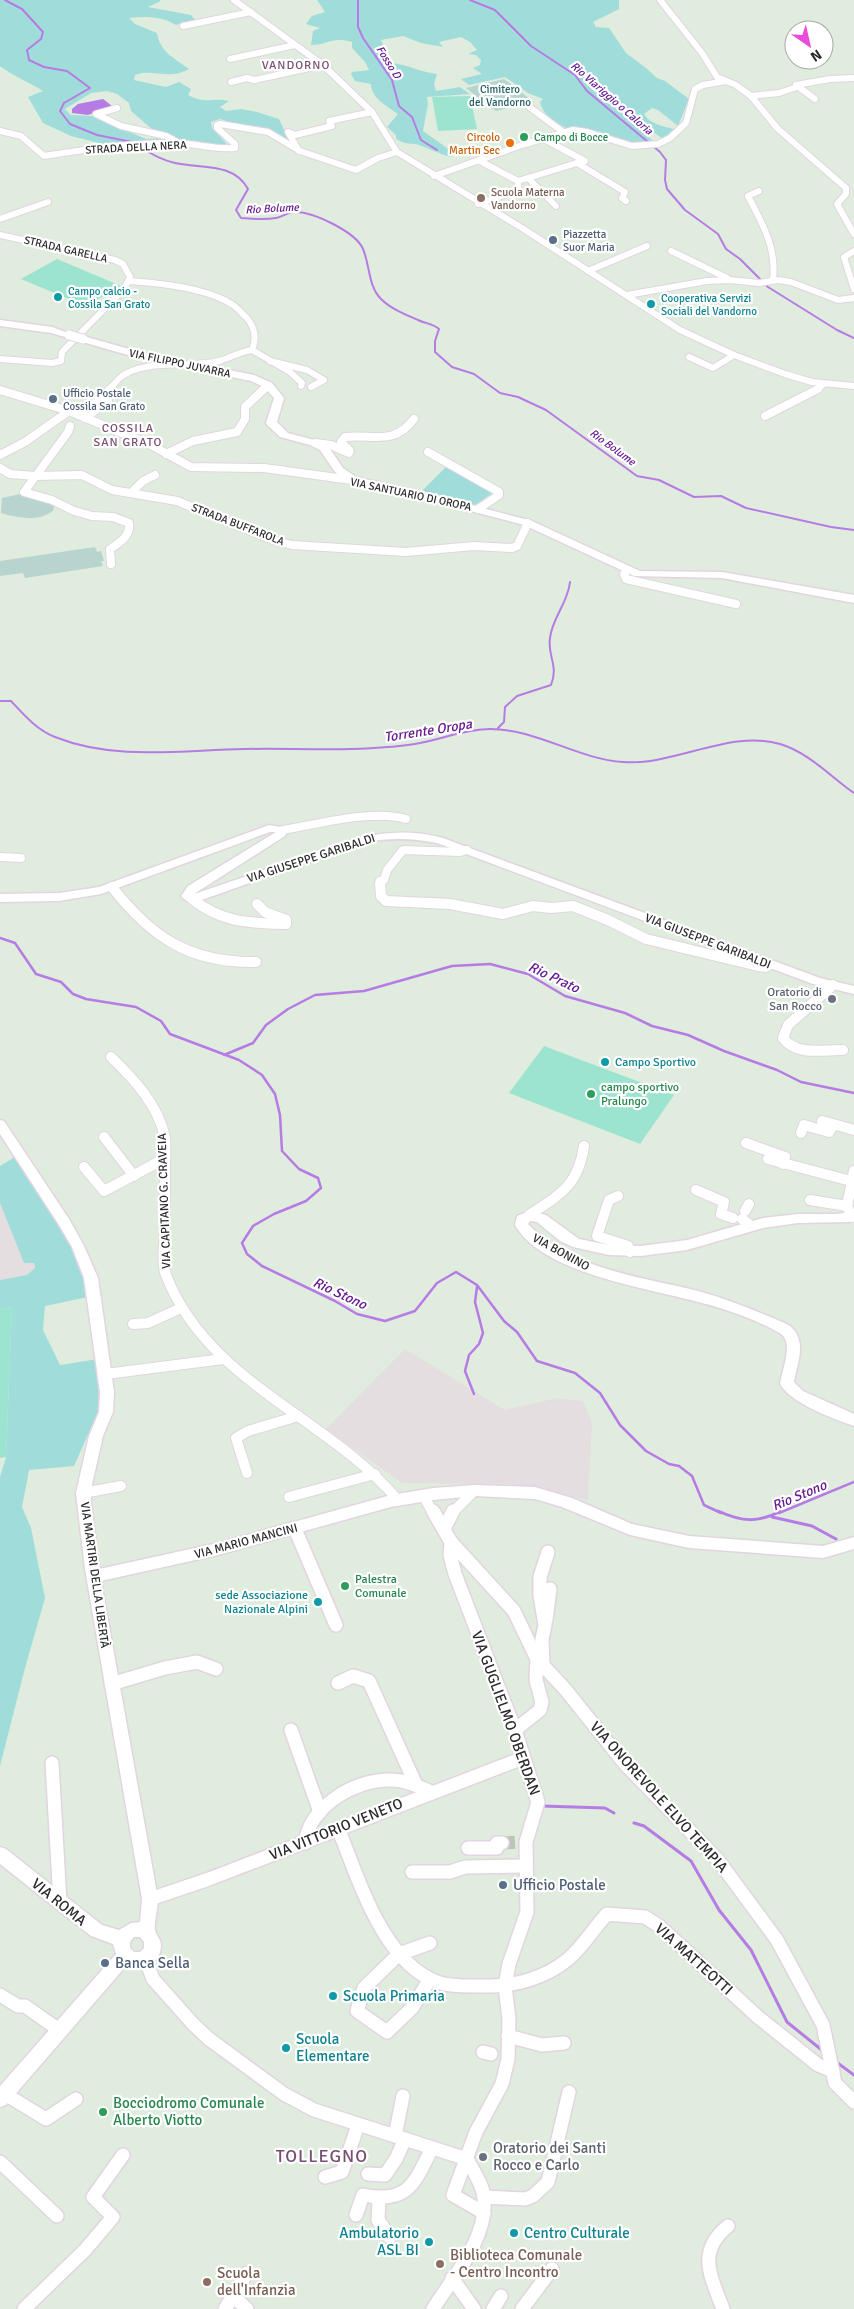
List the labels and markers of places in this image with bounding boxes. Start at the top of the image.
place label: Circolo Martin Sec [449,131,500,157]
marker: Campo di Bocce [518,131,530,143]
place label: Campo di Bocce [534,131,608,144]
marker: Circolo Martin Sec [504,137,516,149]
place label: Scuola Materna Vandorno [491,186,565,212]
marker: Scuola Materna Vandorno [475,192,487,204]
place label: Piazzetta Suor Maria [563,228,615,254]
marker: Piazzetta Suor Maria [547,234,559,246]
place label: Campo calcio - Cossila San Grato [68,285,151,311]
marker: Campo calcio - Cossila San Grato [52,291,64,303]
place label: Cooperativa Servizi Sociali del Vandorno [661,292,757,318]
marker: Cooperativa Servizi Sociali del Vandorno [645,298,657,310]
place label: Ufficio Postale Cossila San Grato [63,387,146,413]
marker: Ufficio Postale Cossila San Grato [47,393,59,405]
place label: Oratorio di San Rocco [767,985,822,1014]
marker: Oratorio di San Rocco [826,993,838,1005]
place label: Campo Sportivo [615,1055,696,1070]
marker: Campo Sportivo [599,1056,611,1068]
place label: campo sportivo Pralungo [601,1080,679,1109]
marker: campo sportivo Pralungo [585,1088,597,1100]
place label: Palestra Comunale [355,1572,407,1601]
marker: Palestra Comunale [339,1580,351,1592]
place label: sede Associazione Nazionale Alpini [215,1588,308,1617]
marker: sede Associazione Nazionale Alpini [312,1596,324,1608]
place label: Ufficio Postale [513,1876,606,1894]
marker: Ufficio Postale [497,1879,509,1891]
place label: Banca Sella [115,1954,190,1972]
marker: Banca Sella [99,1957,111,1969]
place label: Scuola Primaria [343,1987,445,2005]
marker: Scuola Primaria [327,1990,339,2002]
place label: Scuola Elementare [296,2030,370,2065]
marker: Scuola Elementare [280,2042,292,2054]
place label: Bocciodromo Comunale Alberto Viotto [113,2094,264,2129]
marker: Bocciodromo Comunale Alberto Viotto [97,2106,109,2118]
place label: Oratorio dei Santi Rocco e Carlo [493,2139,606,2174]
marker: Oratorio dei Santi Rocco e Carlo [477,2151,489,2163]
place label: Ambulatorio ASL BI [339,2224,419,2259]
place label: Centro Culturale [524,2224,630,2242]
marker: Centro Culturale [508,2227,520,2239]
marker: Ambulatorio ASL BI [423,2236,435,2248]
place label: Biblioteca Comunale - Centro Incontro [450,2246,582,2281]
marker: Biblioteca Comunale - Centro Incontro [434,2258,446,2270]
place label: Scuola dell'Infanzia [217,2264,296,2299]
marker: Scuola dell'Infanzia [201,2276,213,2288]

